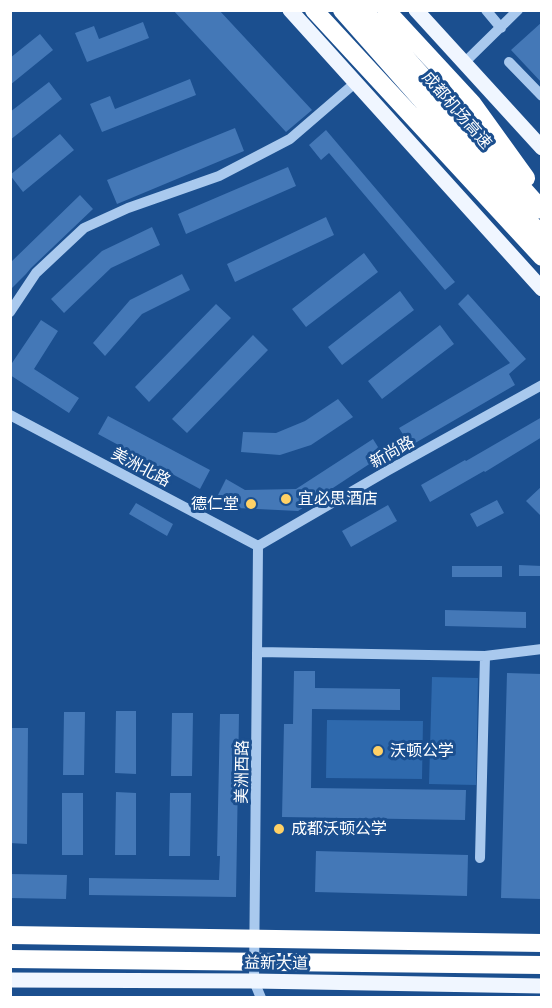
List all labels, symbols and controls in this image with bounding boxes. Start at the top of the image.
street label: 成都机场高速 [418,67,496,153]
street label: 新尚路 [366,432,418,472]
street label: 美洲北路 [108,444,174,490]
place label: 宜必思酒店 [298,489,378,509]
marker: 宜必思酒店 [279,492,293,506]
place label: 德仁堂 [191,494,239,514]
marker: 德仁堂 [244,497,258,511]
street label: 美洲西路 [232,740,252,804]
place label: 沃顿公学 [390,741,454,761]
marker: 沃顿公学 [371,744,385,758]
place label: 成都沃顿公学 [291,819,387,839]
marker: 成都沃顿公学 [272,822,286,836]
street label: 益新大道 [244,953,308,973]

